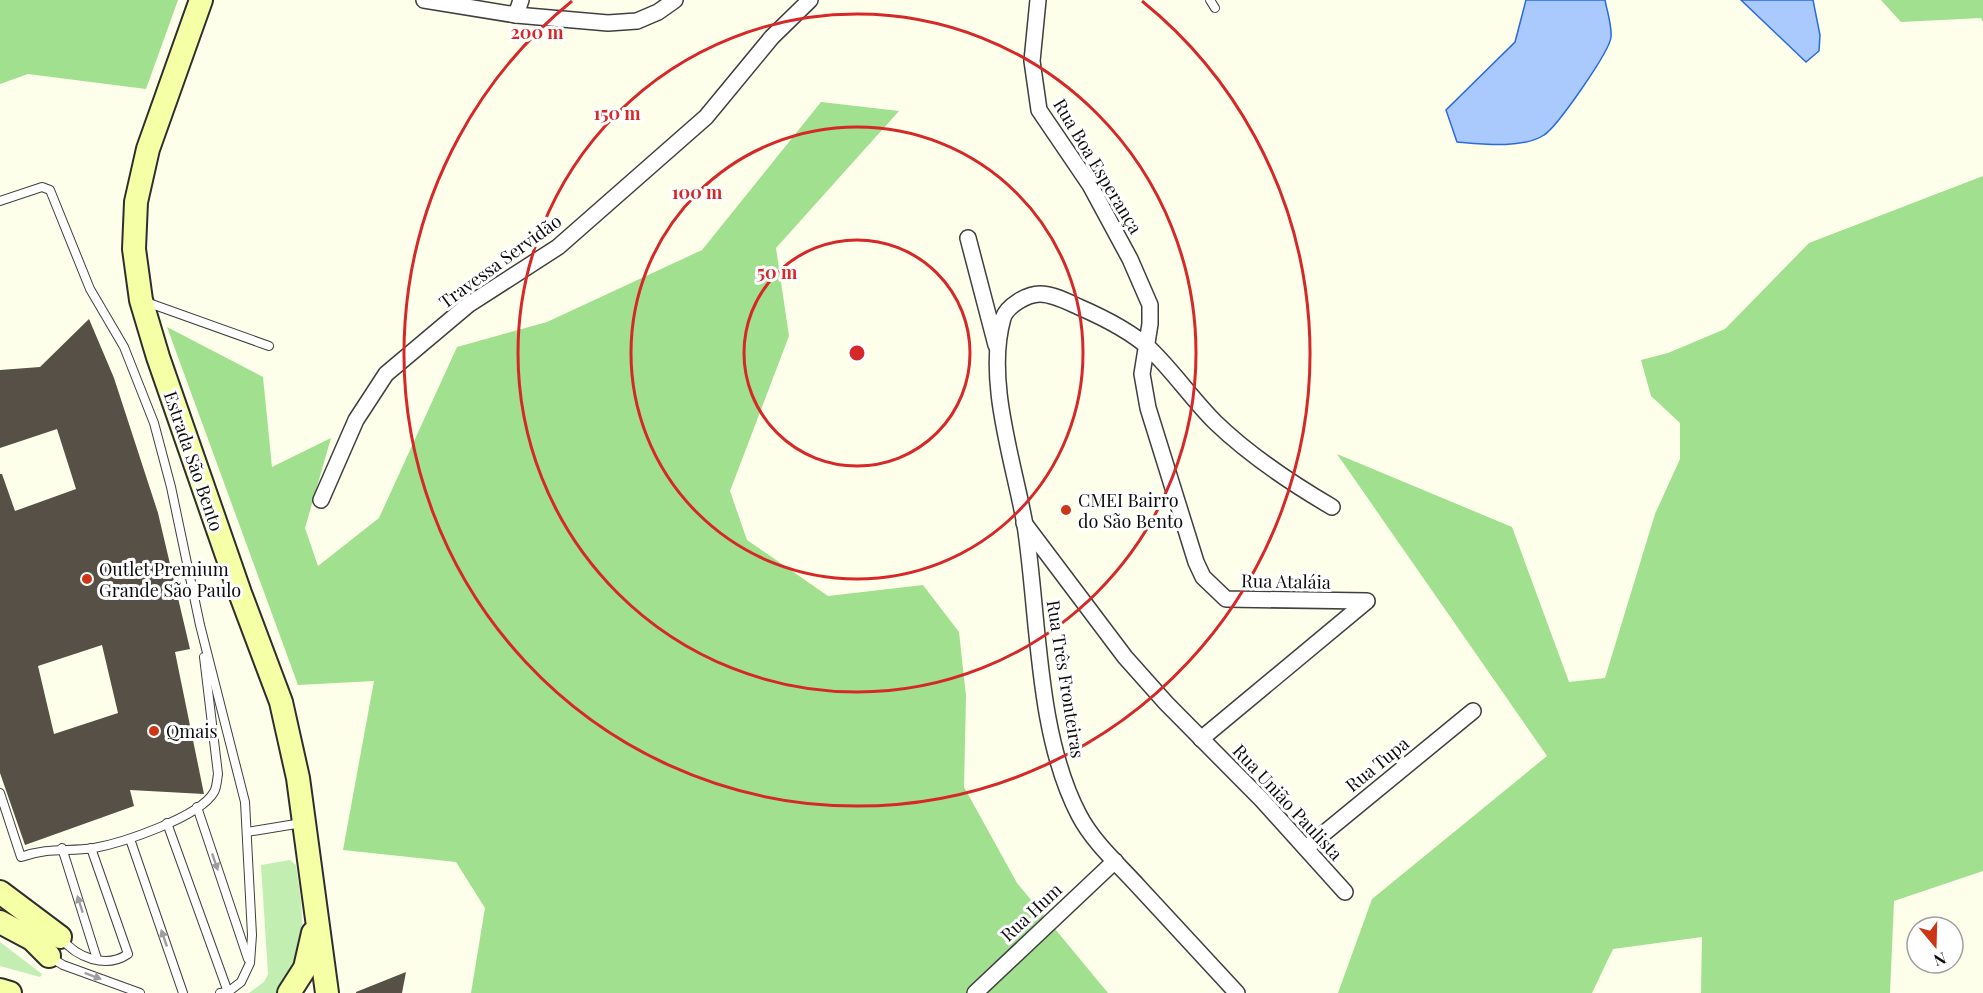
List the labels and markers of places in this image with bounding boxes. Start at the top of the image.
centre of rings [847,343,867,363]
place label: CMEI Bairro do São Bento [1078,488,1183,533]
marker: CMEI Bairro do São Bento [1059,503,1073,517]
place label: Outlet Premium Grande São Paulo [99,557,241,602]
marker: Outlet Premium Grande São Paulo [80,572,94,586]
place label: Qmais [166,719,218,743]
marker: Qmais [147,724,161,738]

